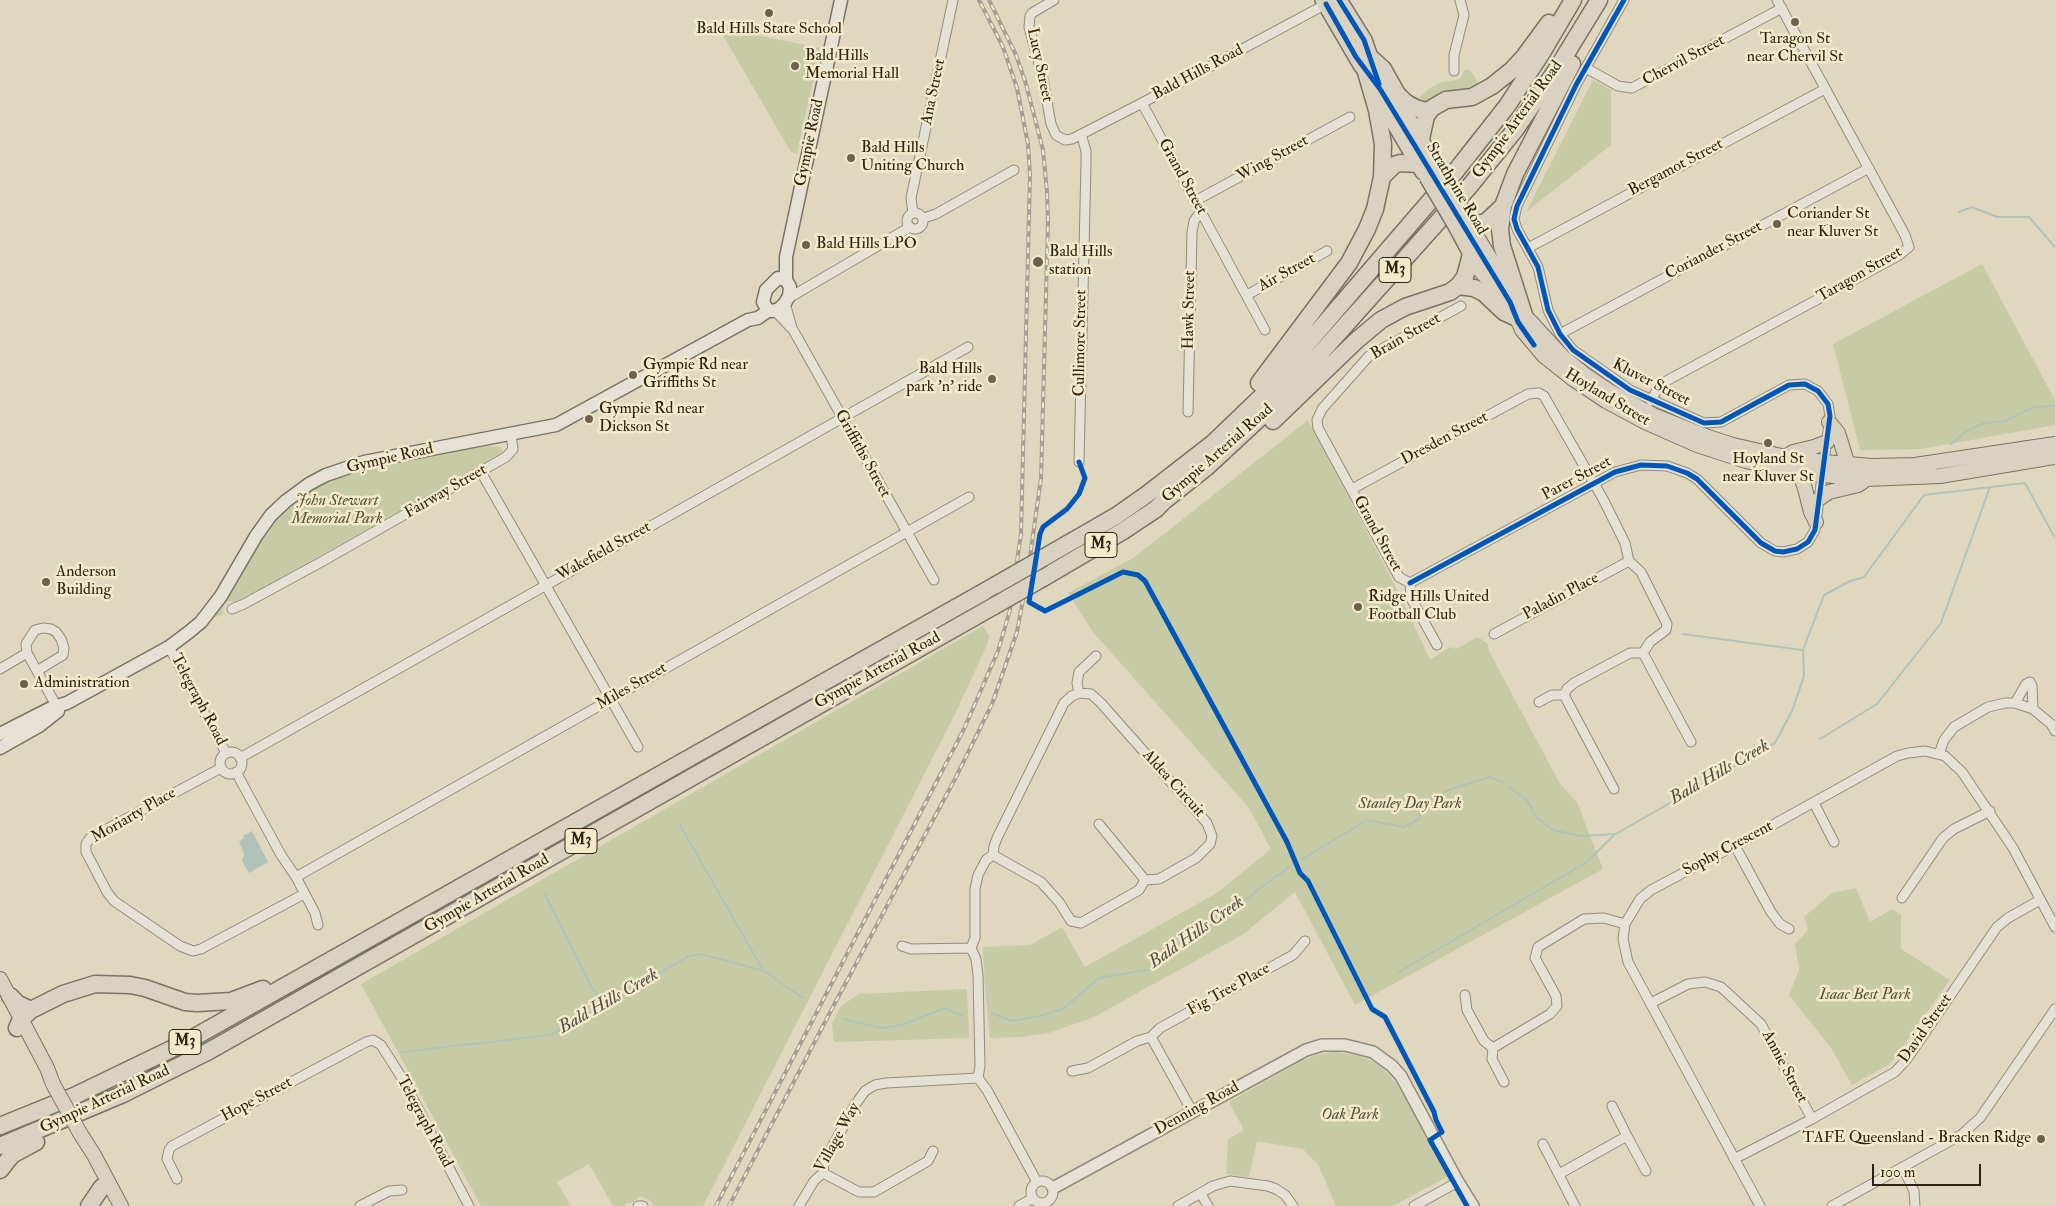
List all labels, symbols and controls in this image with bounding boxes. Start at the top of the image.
marker: Bald Hills State School [763,7,775,19]
marker: Taragon St near Chervil St [1789,16,1801,28]
place label: Bald Hills State School [696,20,842,40]
street label: Lucy Street [1022,26,1056,104]
place label: Taragon St near Chervil St [1747,30,1843,68]
street label: Chervil Street [1640,31,1728,91]
street label: Bald Hills Road [1149,41,1247,105]
place label: Bald Hills Memorial Hall [805,47,899,85]
street label: Ana Street [918,57,950,127]
street label: Gympie Arterial Road [1469,57,1567,183]
marker: Bald Hills Memorial Hall [789,60,801,72]
street label: Gympie Road [791,98,829,188]
street label: Wing Street [1234,132,1312,186]
street label: Bergamot Street [1625,135,1727,201]
street label: Grand Street [1153,136,1211,218]
place label: Bald Hills Uniting Church [861,139,964,177]
street label: Strathpine Road [1421,139,1491,239]
marker: Bald Hills Uniting Church [845,152,857,164]
place label: Coriander St near Kluver St [1787,205,1878,243]
street label: Coriander Street [1662,217,1766,285]
marker: Coriander St near Kluver St [1771,218,1783,230]
place label: Bald Hills LPO [816,235,917,255]
marker: Bald Hills LPO [800,239,812,251]
place label: Bald Hills station [1049,243,1112,281]
street label: Taragon Street [1814,243,1906,307]
street label: Air Street [1255,249,1319,297]
marker: Bald Hills station [1031,255,1045,269]
road number: M3 [1379,258,1411,282]
street label: Hawk Street [1180,270,1200,350]
street label: Cullimore Street [1070,289,1092,397]
street label: Brain Street [1368,309,1444,365]
street label: Kluver Street [1609,355,1693,411]
place label: Gympie Rd near Griffiths St [643,356,748,394]
place label: Bald Hills park 'n' ride [906,360,982,398]
street label: Hoyland Street [1561,365,1653,431]
marker: Gympie Rd near Griffiths St [627,369,639,381]
marker: Bald Hills park 'n' ride [986,373,998,385]
place label: Gympie Rd near Dickson St [599,400,704,438]
street label: Gympie Arterial Road [1159,401,1277,507]
street label: Griffiths Street [830,407,894,501]
street label: Dresden Street [1398,408,1492,470]
marker: Gympie Rd near Dickson St [583,413,595,425]
marker: Hoyland St near Kluver St [1762,437,1774,449]
street label: Gympie Road [345,440,435,478]
place label: Hoyland St near Kluver St [1722,450,1814,488]
street label: Parer Street [1539,453,1615,505]
street label: Fairway Street [402,461,490,523]
park label: John Stewart Memorial Park [291,492,383,530]
street label: Grand Street [1348,493,1406,575]
street label: Wakefield Street [553,518,655,586]
road number: M3 [1085,532,1117,558]
place label: Anderson Building [56,563,116,601]
street label: Paladin Place [1520,569,1602,625]
marker: Anderson Building [40,576,52,588]
place label: Ridge Hills United Football Club [1368,588,1489,626]
marker: Ridge Hills United Football Club [1352,601,1364,613]
street label: Gympie Arterial Road [812,628,944,714]
street label: Telegraph Road [166,651,230,749]
street label: Miles Street [593,659,671,715]
place label: Administration [34,674,130,694]
marker: Administration [18,678,30,690]
water label: Bald Hills Creek [1666,736,1774,810]
street label: Aldea Circuit [1138,746,1208,822]
street label: Moriarty Place [88,784,180,848]
park label: Stanley Day Park [1358,795,1462,815]
street label: Sophy Crescent [1680,817,1776,881]
road number: M3 [565,828,597,854]
street label: Gympie Arterial Road [421,850,553,938]
water label: Bald Hills Creek [1145,892,1249,974]
street label: Fig Tree Place [1184,959,1274,1021]
water label: Bald Hills Creek [555,965,663,1039]
park label: Isaac Best Park [1819,986,1911,1006]
street label: David Street [1895,991,1957,1067]
street label: Annie Street [1757,1027,1811,1107]
road number: M3 [169,1030,201,1054]
street label: Gympie Arterial Road [37,1062,173,1138]
street label: Hope Street [218,1073,296,1127]
street label: Telegraph Road [392,1073,456,1171]
street label: Denning Road [1151,1078,1243,1140]
street label: Village Way [811,1100,865,1176]
park label: Oak Park [1321,1106,1379,1126]
place label: TAFE Queensland - Bracken Ridge [1802,1129,2031,1149]
marker: TAFE Queensland - Bracken Ridge [2035,1133,2047,1145]
scale bar [1875,1154,1984,1186]
text: 100 m [1880,1163,1915,1182]

